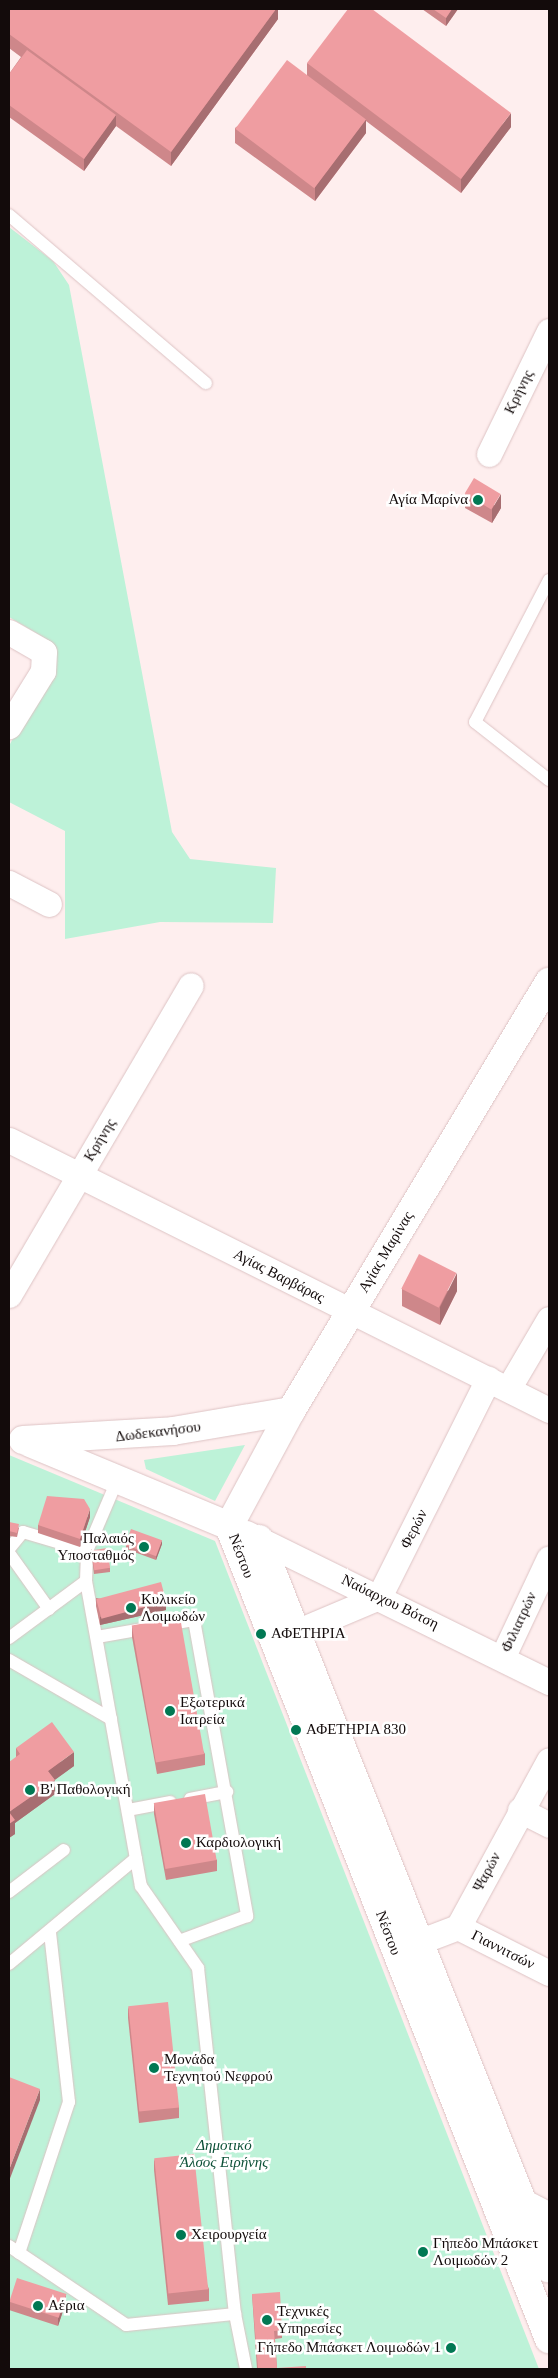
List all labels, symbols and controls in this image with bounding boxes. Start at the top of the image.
street label: Κρήνης [501,367,537,417]
place label: Αγία Μαρίνα [389,491,468,509]
marker: Αγία Μαρίνα [472,494,484,506]
street label: Κρήνης [80,1115,120,1165]
street label: Αγίας Μαρίνας [355,1208,417,1296]
street label: Αγίας Βαρβάρας [230,1245,328,1307]
street label: Δωδεκανήσου [114,1418,202,1446]
street label: Φερών [397,1506,431,1552]
place label: Παλαιός Υποσταθμός [57,1529,134,1564]
street label: Νέστου [224,1531,258,1581]
marker: Παλαιός Υποσταθμός [138,1541,150,1553]
street label: Ναύαρχου Βότση [338,1571,442,1633]
street label: Φιλιατρών [497,1589,541,1655]
place label: Κυλικείο Λοιμωδών [141,1590,205,1625]
marker: Κυλικείο Λοιμωδών [125,1602,137,1614]
place label: ΑΦΕΤΗΡΙΑ [271,1625,346,1643]
marker: ΑΦΕΤΗΡΙΑ [255,1628,267,1640]
place label: Εξωτερικά Ιατρεία [180,1693,245,1728]
marker: Εξωτερικά Ιατρεία [164,1705,176,1717]
place label: ΑΦΕΤΗΡΙΑ 830 [306,1721,407,1739]
marker: ΑΦΕΤΗΡΙΑ 830 [290,1724,302,1736]
place label: Β' Παθολογική [40,1781,131,1799]
marker: Β' Παθολογική [24,1784,36,1796]
place label: Καρδιολογική [196,1834,281,1852]
marker: Καρδιολογική [180,1837,192,1849]
street label: Ψαρών [469,1849,505,1895]
street label: Νέστου [371,1908,405,1958]
street label: Γιαννιτσών [468,1926,538,1974]
place label: Μονάδα Τεχνητού Νεφρού [164,2050,273,2085]
marker: Μονάδα Τεχνητού Νεφρού [148,2062,160,2074]
park label: Δημοτικό Άλσος Ειρήνης [180,2136,268,2171]
place label: Χειρουργεία [191,2226,267,2244]
marker: Χειρουργεία [175,2229,187,2241]
place label: Γήπεδο Μπάσκετ Λοιμωδών 2 [433,2234,538,2269]
marker: Γήπεδο Μπάσκετ Λοιμωδών 2 [417,2246,429,2258]
place label: Αέρια [48,2297,85,2315]
marker: Αέρια [32,2300,44,2312]
place label: Τεχνικές Υπηρεσίες [277,2302,341,2337]
marker: Τεχνικές Υπηρεσίες [261,2314,273,2326]
place label: Γήπεδο Μπάσκετ Λοιμωδών 1 [257,2339,441,2357]
marker: Γήπεδο Μπάσκετ Λοιμωδών 1 [445,2342,457,2354]

